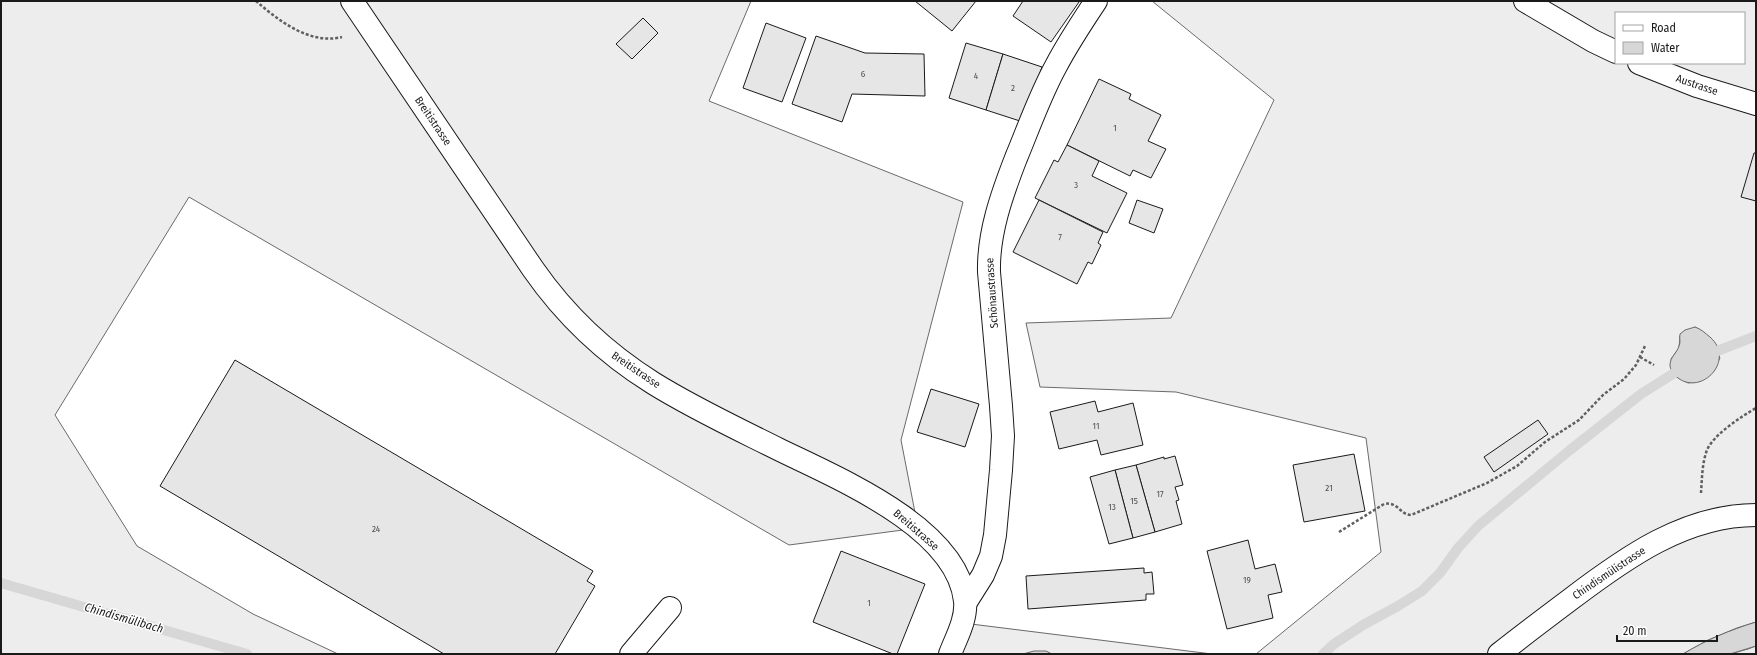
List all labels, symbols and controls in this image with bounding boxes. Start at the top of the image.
legend [1615,12,1745,64]
text: Road [1651,21,1676,35]
text: Water [1651,41,1680,55]
house number: 6 [861,69,866,79]
house number: 4 [974,71,979,81]
street label: Austrasse [1674,72,1720,98]
house number: 2 [1011,83,1015,93]
street label: Breitistrasse [412,94,454,148]
house number: 1 [1113,123,1117,133]
house number: 3 [1074,180,1078,190]
house number: 7 [1058,232,1062,242]
street label: Schönaustrasse [983,257,1001,329]
street label: Breitistrasse [609,349,663,391]
house number: 11 [1093,421,1099,431]
house number: 21 [1325,483,1333,493]
house number: 17 [1156,489,1164,499]
house number: 15 [1130,496,1138,506]
house number: 13 [1108,502,1116,512]
street label: Breitistrasse [891,507,941,553]
house number: 24 [372,524,381,534]
street label: Chindismülistrasse [1570,544,1648,602]
house number: 19 [1243,575,1251,585]
house number: 1 [867,598,871,608]
water label: Chindismülibach [83,600,165,636]
scale bar [1617,617,1717,643]
text: 20 m [1623,624,1647,638]

